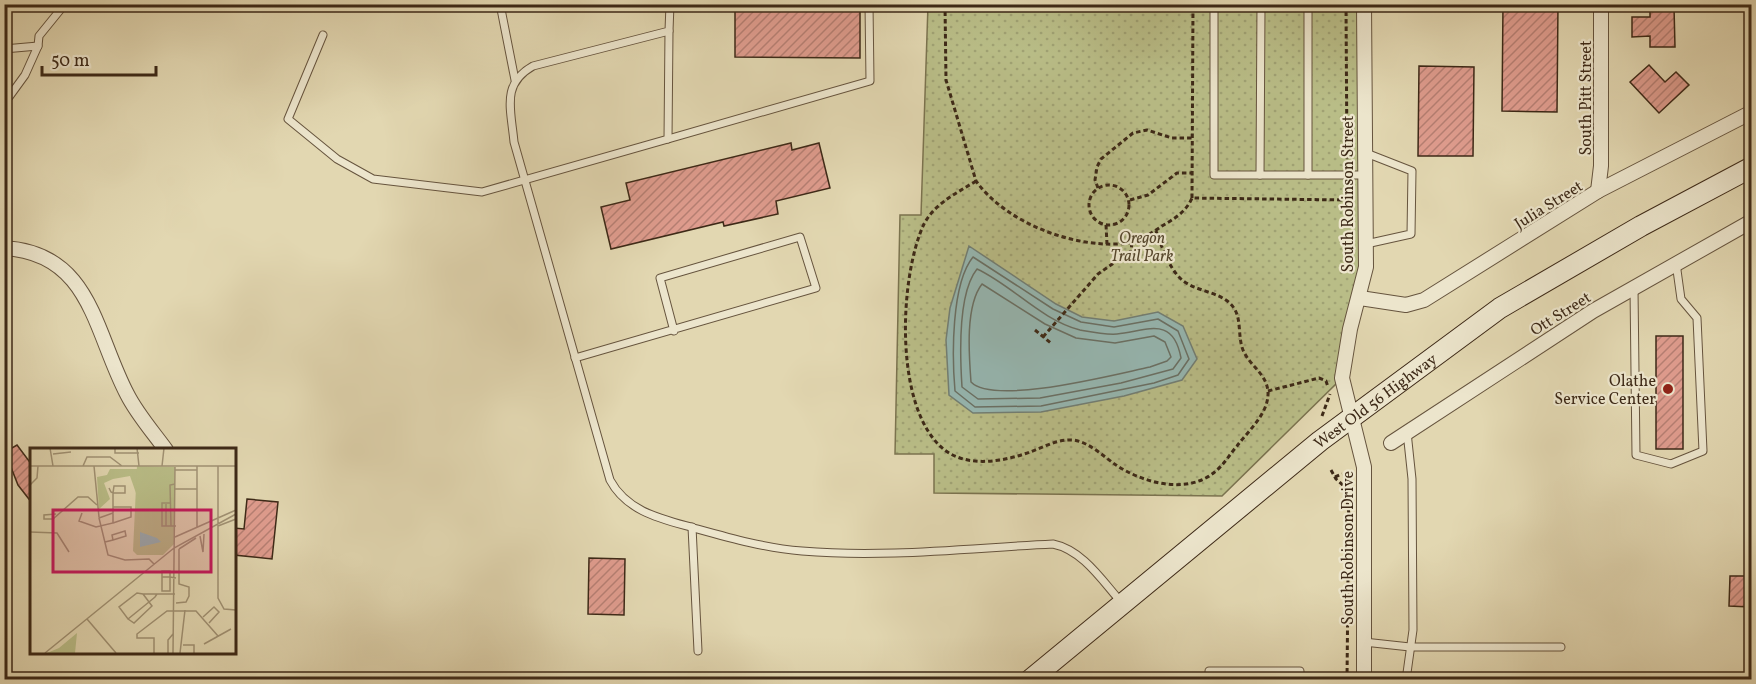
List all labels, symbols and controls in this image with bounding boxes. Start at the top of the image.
scale bar [42,39,156,77]
street label: South Pitt Street [1576,40,1598,156]
text: 50 m [51,49,90,74]
street label: South Robinson Street [1338,115,1360,272]
street label: Julia Street [1511,176,1588,235]
park label: Oregon Trail Park [1111,228,1174,268]
street label: Ott Street [1526,287,1596,342]
street label: West Old 56 Highway [1310,349,1443,455]
place label: Olathe Service Center [1554,371,1656,411]
marker: Olathe Service Center [1661,382,1675,396]
inset map [30,448,236,654]
street label: South Robinson Drive [1338,471,1360,625]

